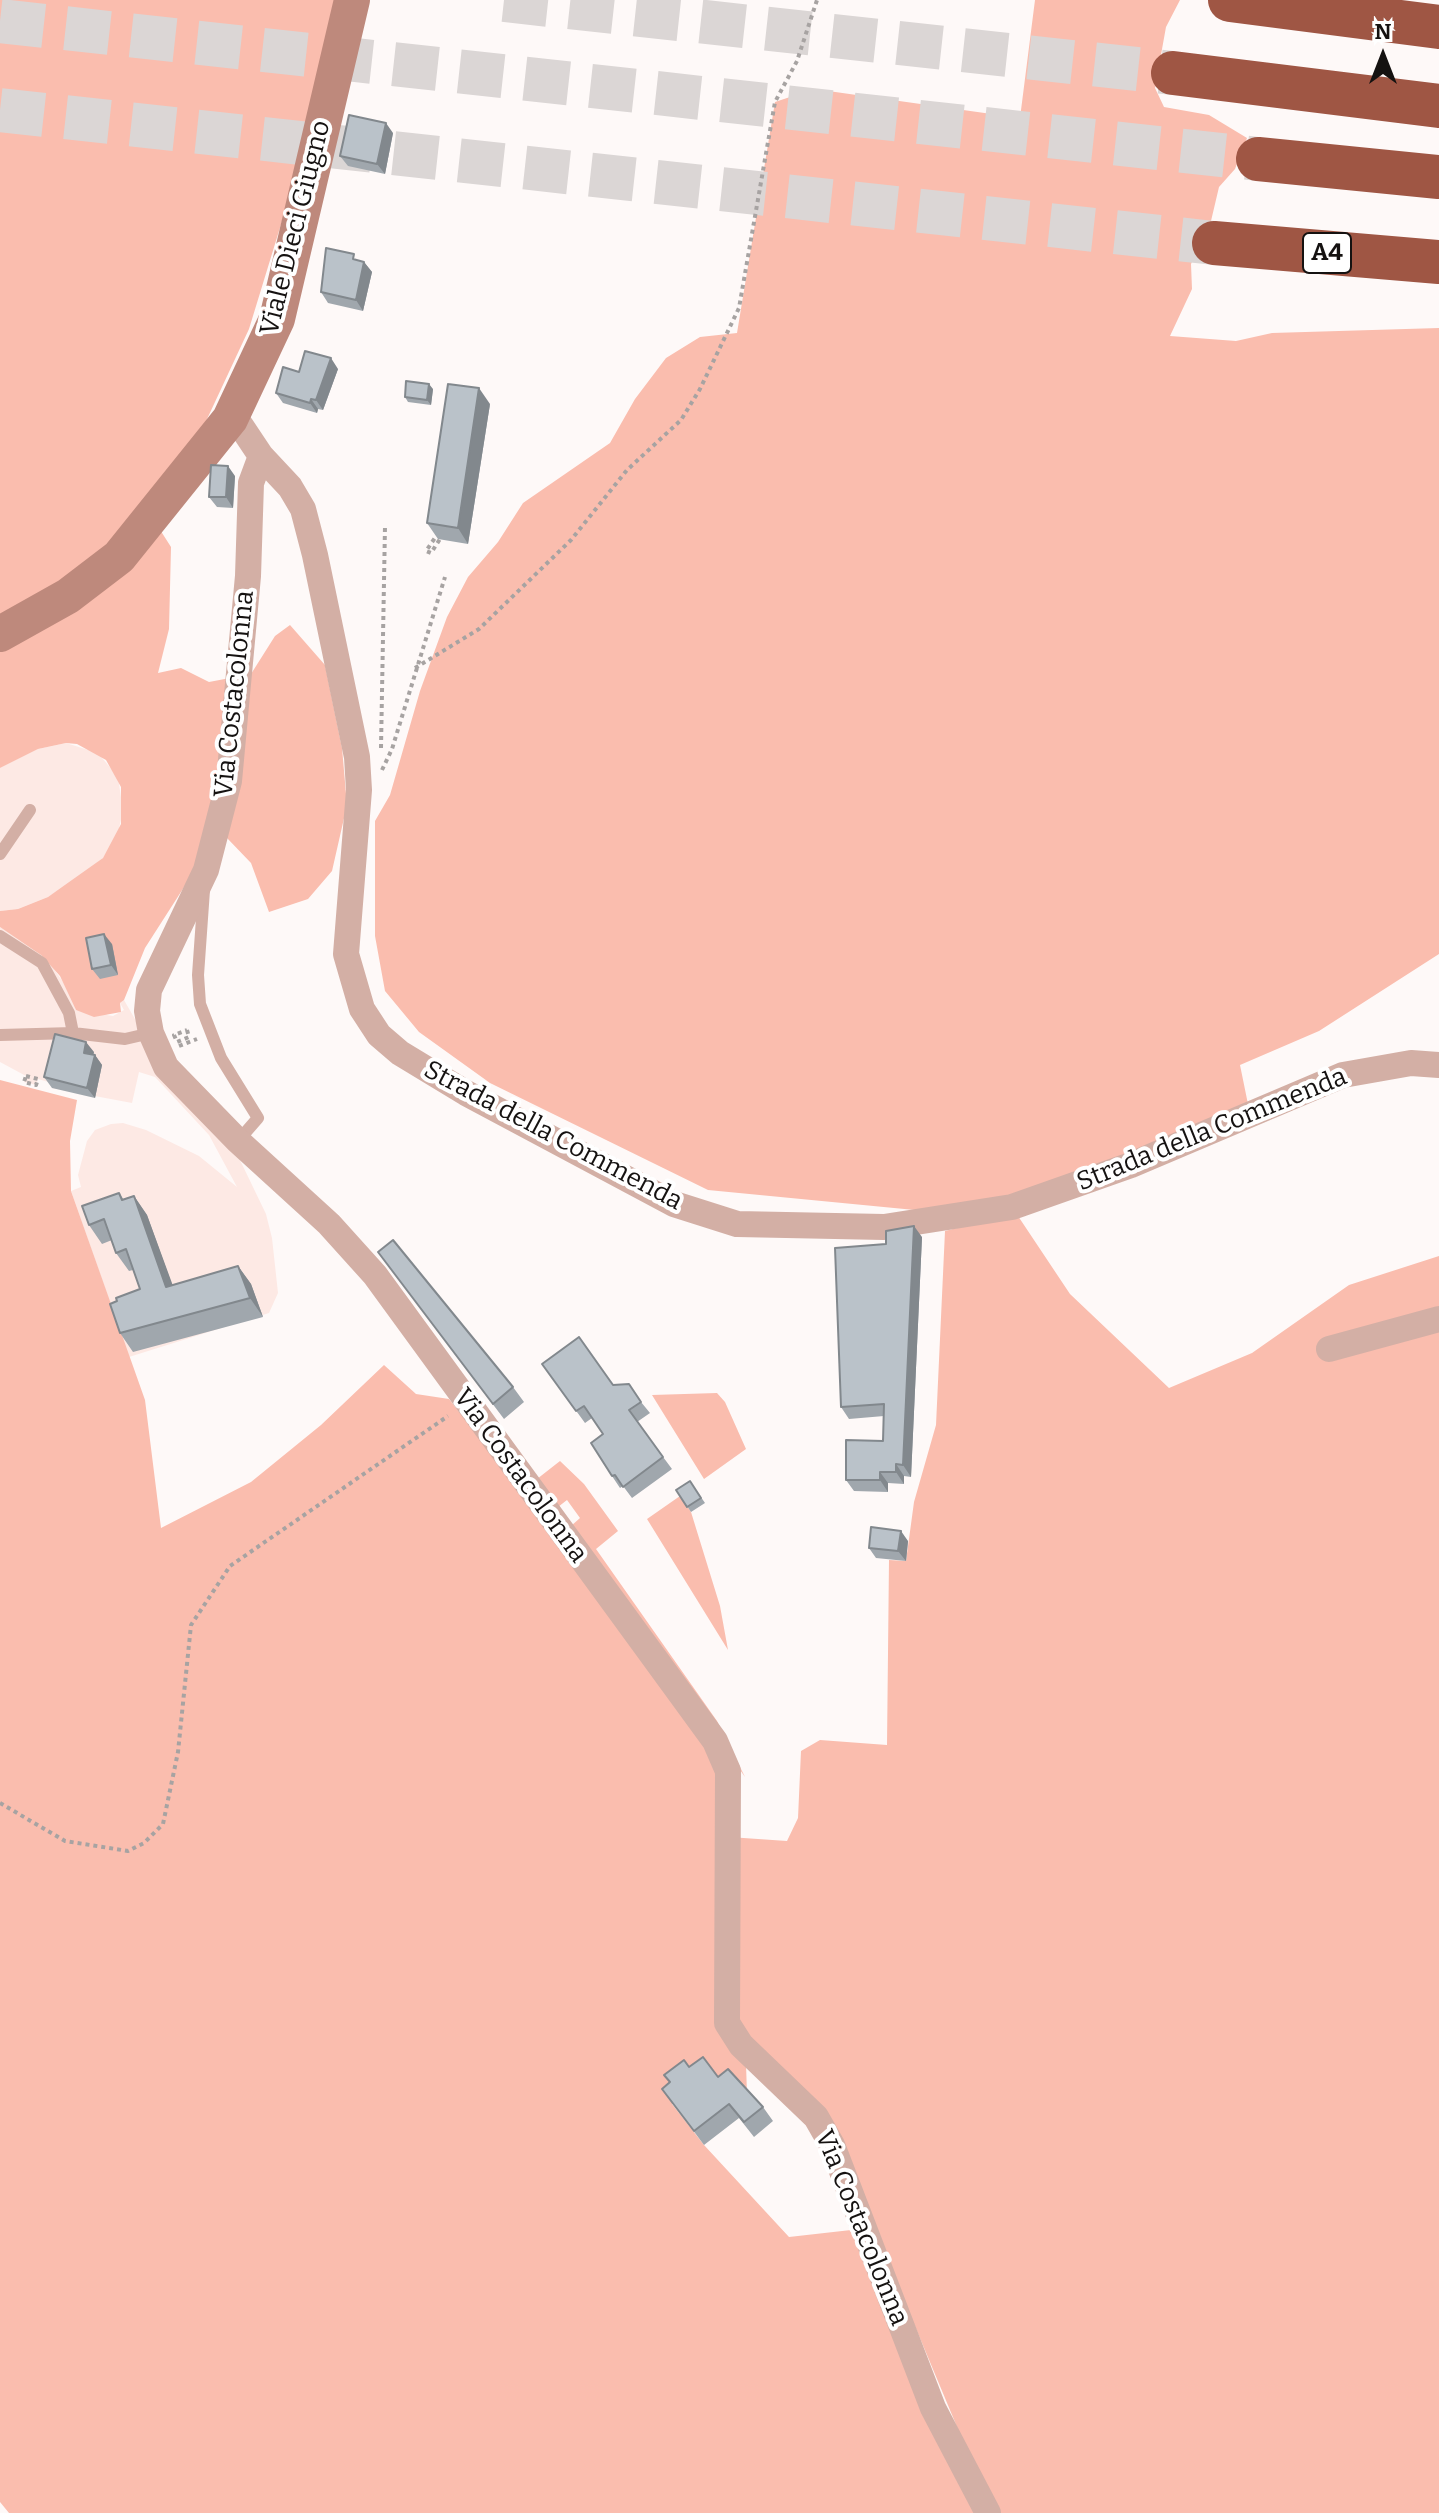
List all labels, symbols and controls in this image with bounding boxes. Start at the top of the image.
north arrow [1343,16,1423,96]
text: N [1375,18,1391,45]
street label: Viale Dieci Giugno [254,117,338,339]
road number: A4 [1303,233,1351,273]
street label: Via Costacolonna [209,589,261,799]
street label: Strada della Commenda [418,1055,688,1217]
street label: Strada della Commenda [1072,1062,1352,1198]
street label: Via Costacolonna [446,1383,594,1569]
street label: Via Costacolonna [808,2126,914,2330]

